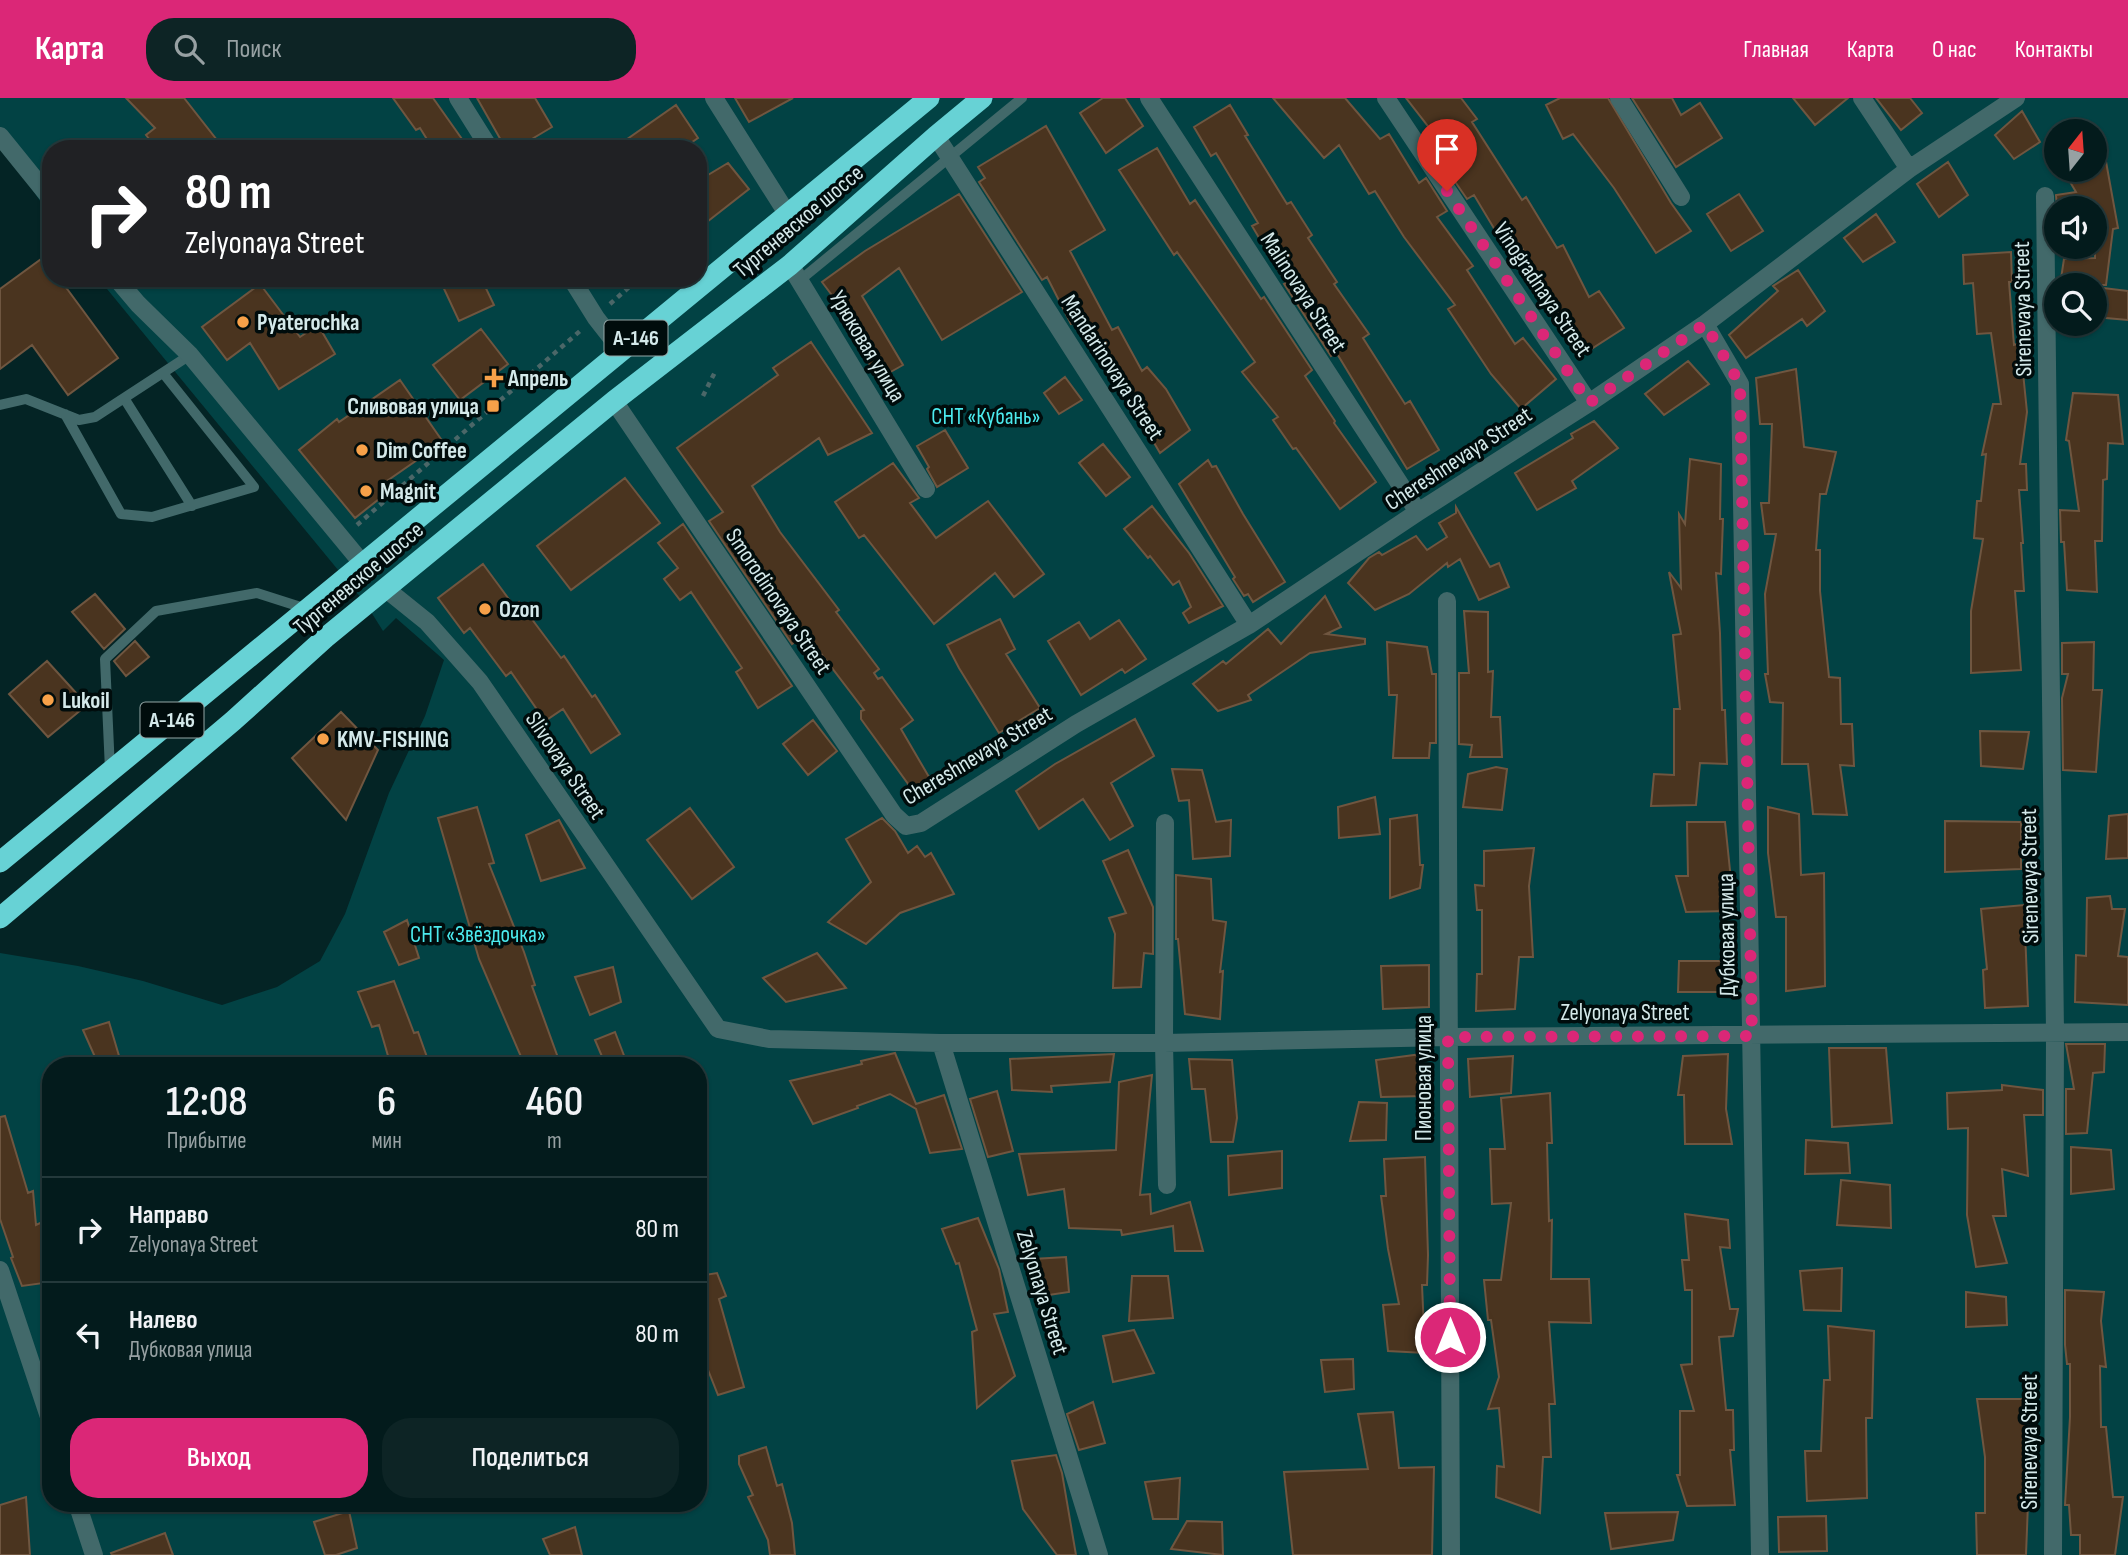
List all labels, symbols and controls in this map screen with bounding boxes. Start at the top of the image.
search box [146,18,636,81]
text: Карта [35,29,104,69]
icon: search [170,30,208,68]
text: Поиск [226,34,281,65]
text: Главная [1743,35,1809,64]
text: Карта [1847,35,1894,64]
text: О нас [1932,35,1977,64]
text: Контакты [2015,35,2093,64]
pin [1417,119,1477,191]
north arrow [2044,119,2107,182]
map controls [2044,119,2107,336]
icon: arrive [1428,130,1466,168]
street label: Тургеневское шоссе [728,159,869,284]
text: 80 m [185,164,272,223]
icon: right [70,168,161,259]
button: sound [2044,196,2107,259]
street label: Vinogradnaya Street [1487,217,1597,362]
text: Zelyonaya Street [185,224,364,263]
street label: Malinovaya Street [1254,227,1352,358]
street label: Sirenevaya Street [2008,241,2038,377]
button: search [2044,273,2107,336]
street label: Урюковая улица [823,286,911,407]
street label: Mandarinovaya Street [1055,290,1170,445]
place label: Pyaterochka [257,309,360,337]
marker: Pyaterochka [235,314,251,330]
road number: А-146 [604,320,668,356]
place label: Апрель [507,365,568,393]
marker: Апрель [486,370,502,386]
place label: Сливовая улица [347,393,479,421]
marker: Сливовая улица [485,398,501,414]
street label: Chereshnevaya Street [1380,401,1537,517]
park label: СНТ «Кубань» [931,403,1041,431]
place label: Dim Coffee [376,437,467,465]
marker: Dim Coffee [354,442,370,458]
place label: Magnit [380,478,437,506]
marker: Magnit [358,483,374,499]
street label: Тургеневское шоссе [288,516,429,641]
street label: Smorodinovaya Street [719,523,837,680]
place label: Ozon [499,596,540,624]
marker: Ozon [477,601,493,617]
place label: Lukoil [62,687,110,715]
marker: Lukoil [40,692,56,708]
street label: Chereshnevaya Street [898,700,1057,812]
road number: А-146 [140,702,204,738]
street label: Slivovaya Street [519,706,611,825]
place label: KMV-FISHING [337,726,449,754]
marker: KMV-FISHING [315,731,331,747]
street label: Sirenevaya Street [2015,808,2045,944]
street label: Дубковая улица [1712,873,1742,997]
park label: СНТ «Звёздочка» [410,921,546,949]
street label: Zelyonaya Street [1561,999,1689,1027]
street label: Пионовая улица [1410,1015,1438,1141]
text: 12:08 [166,1077,247,1128]
text: 6 [377,1077,396,1128]
text: 460 [526,1077,583,1128]
text: Прибытие [167,1127,247,1155]
text: мин [371,1127,402,1155]
text: m [547,1127,562,1155]
text: Направо [129,1200,208,1231]
icon: right [70,1211,108,1249]
text: 80 m [635,1214,679,1245]
street label: Zelyonaya Street [1010,1227,1074,1358]
text: Zelyonaya Street [129,1231,258,1259]
position arrow [1413,1300,1487,1374]
text: Налево [129,1305,198,1336]
icon: left [70,1316,108,1354]
text: 80 m [635,1319,679,1350]
text: Дубковая улица [129,1336,252,1364]
street label: Sirenevaya Street [2016,1374,2044,1510]
button: Выход [70,1418,368,1498]
button: Поделиться [382,1418,679,1498]

